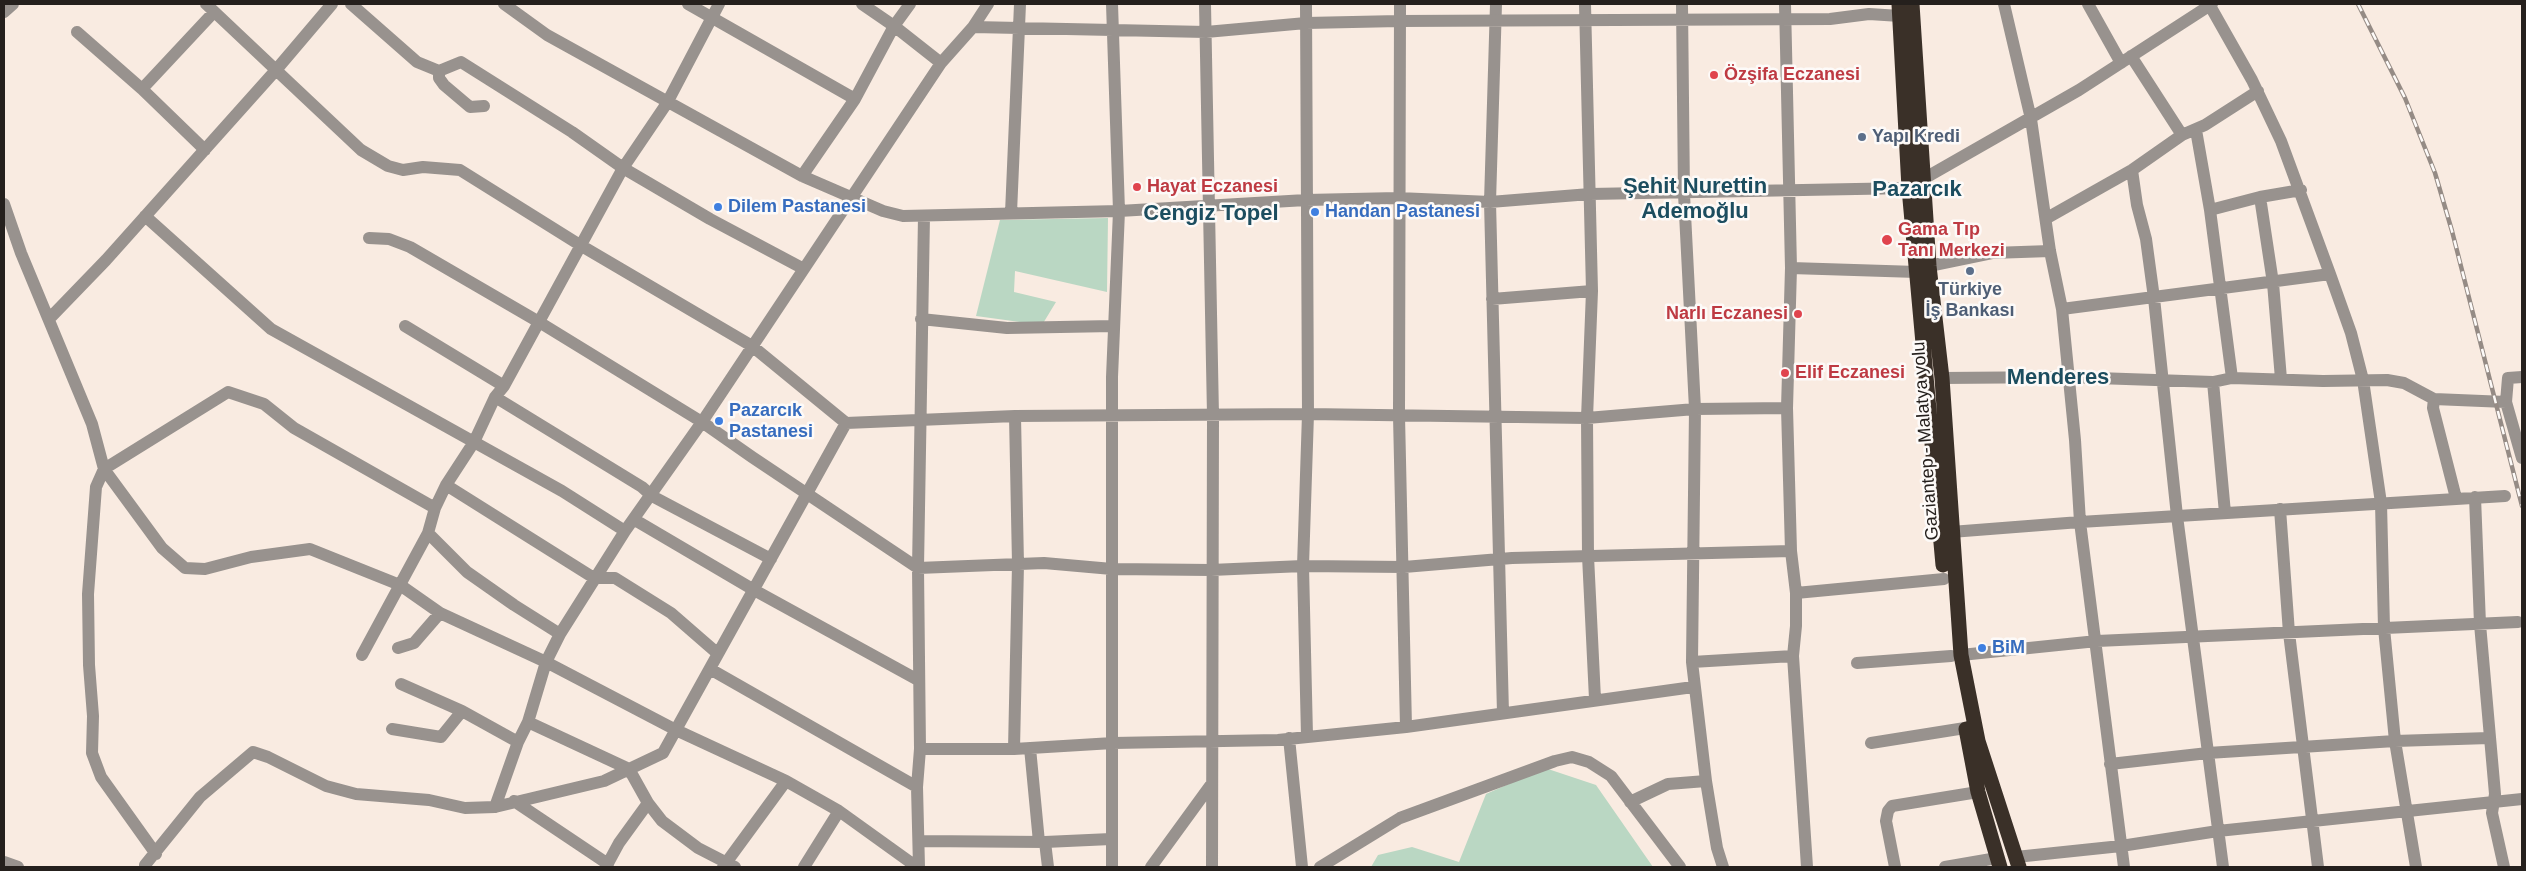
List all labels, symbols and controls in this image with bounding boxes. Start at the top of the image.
place label: Özşifa Eczanesi [1724,64,1860,86]
marker: Özşifa Eczanesi [1708,69,1720,81]
place label: Yapı Kredi [1872,126,1960,148]
marker: Yapı Kredi [1856,131,1868,143]
district label: Şehit Nurettin Ademoğlu [1623,174,1767,225]
place label: Hayat Eczanesi [1147,176,1278,198]
district label: Pazarcık [1872,177,1962,203]
marker: Hayat Eczanesi [1131,181,1143,193]
place label: Dilem Pastanesi [728,196,866,218]
marker: Dilem Pastanesi [712,201,724,213]
district label: Cengiz Topel [1143,201,1279,227]
place label: Handan Pastanesi [1325,201,1480,223]
marker: Handan Pastanesi [1309,206,1321,218]
place label: Gama Tıp Tanı Merkezi [1898,219,2005,262]
marker: Gama Tıp Tanı Merkezi [1880,233,1894,247]
marker: Türkiye İş Bankası [1964,265,1976,277]
place label: Türkiye İş Bankası [1925,279,2015,322]
place label: Narlı Eczanesi [1666,303,1788,325]
marker: Narlı Eczanesi [1792,308,1804,320]
street label: Gaziantep - Malatya yolu [1908,341,1944,541]
place label: Elif Eczanesi [1795,362,1905,384]
district label: Menderes [2007,365,2109,391]
marker: Elif Eczanesi [1779,367,1791,379]
place label: Pazarcık Pastanesi [729,400,813,442]
marker: Pazarcık Pastanesi [713,415,725,427]
place label: BiM [1992,637,2025,659]
marker: BiM [1976,642,1988,654]

